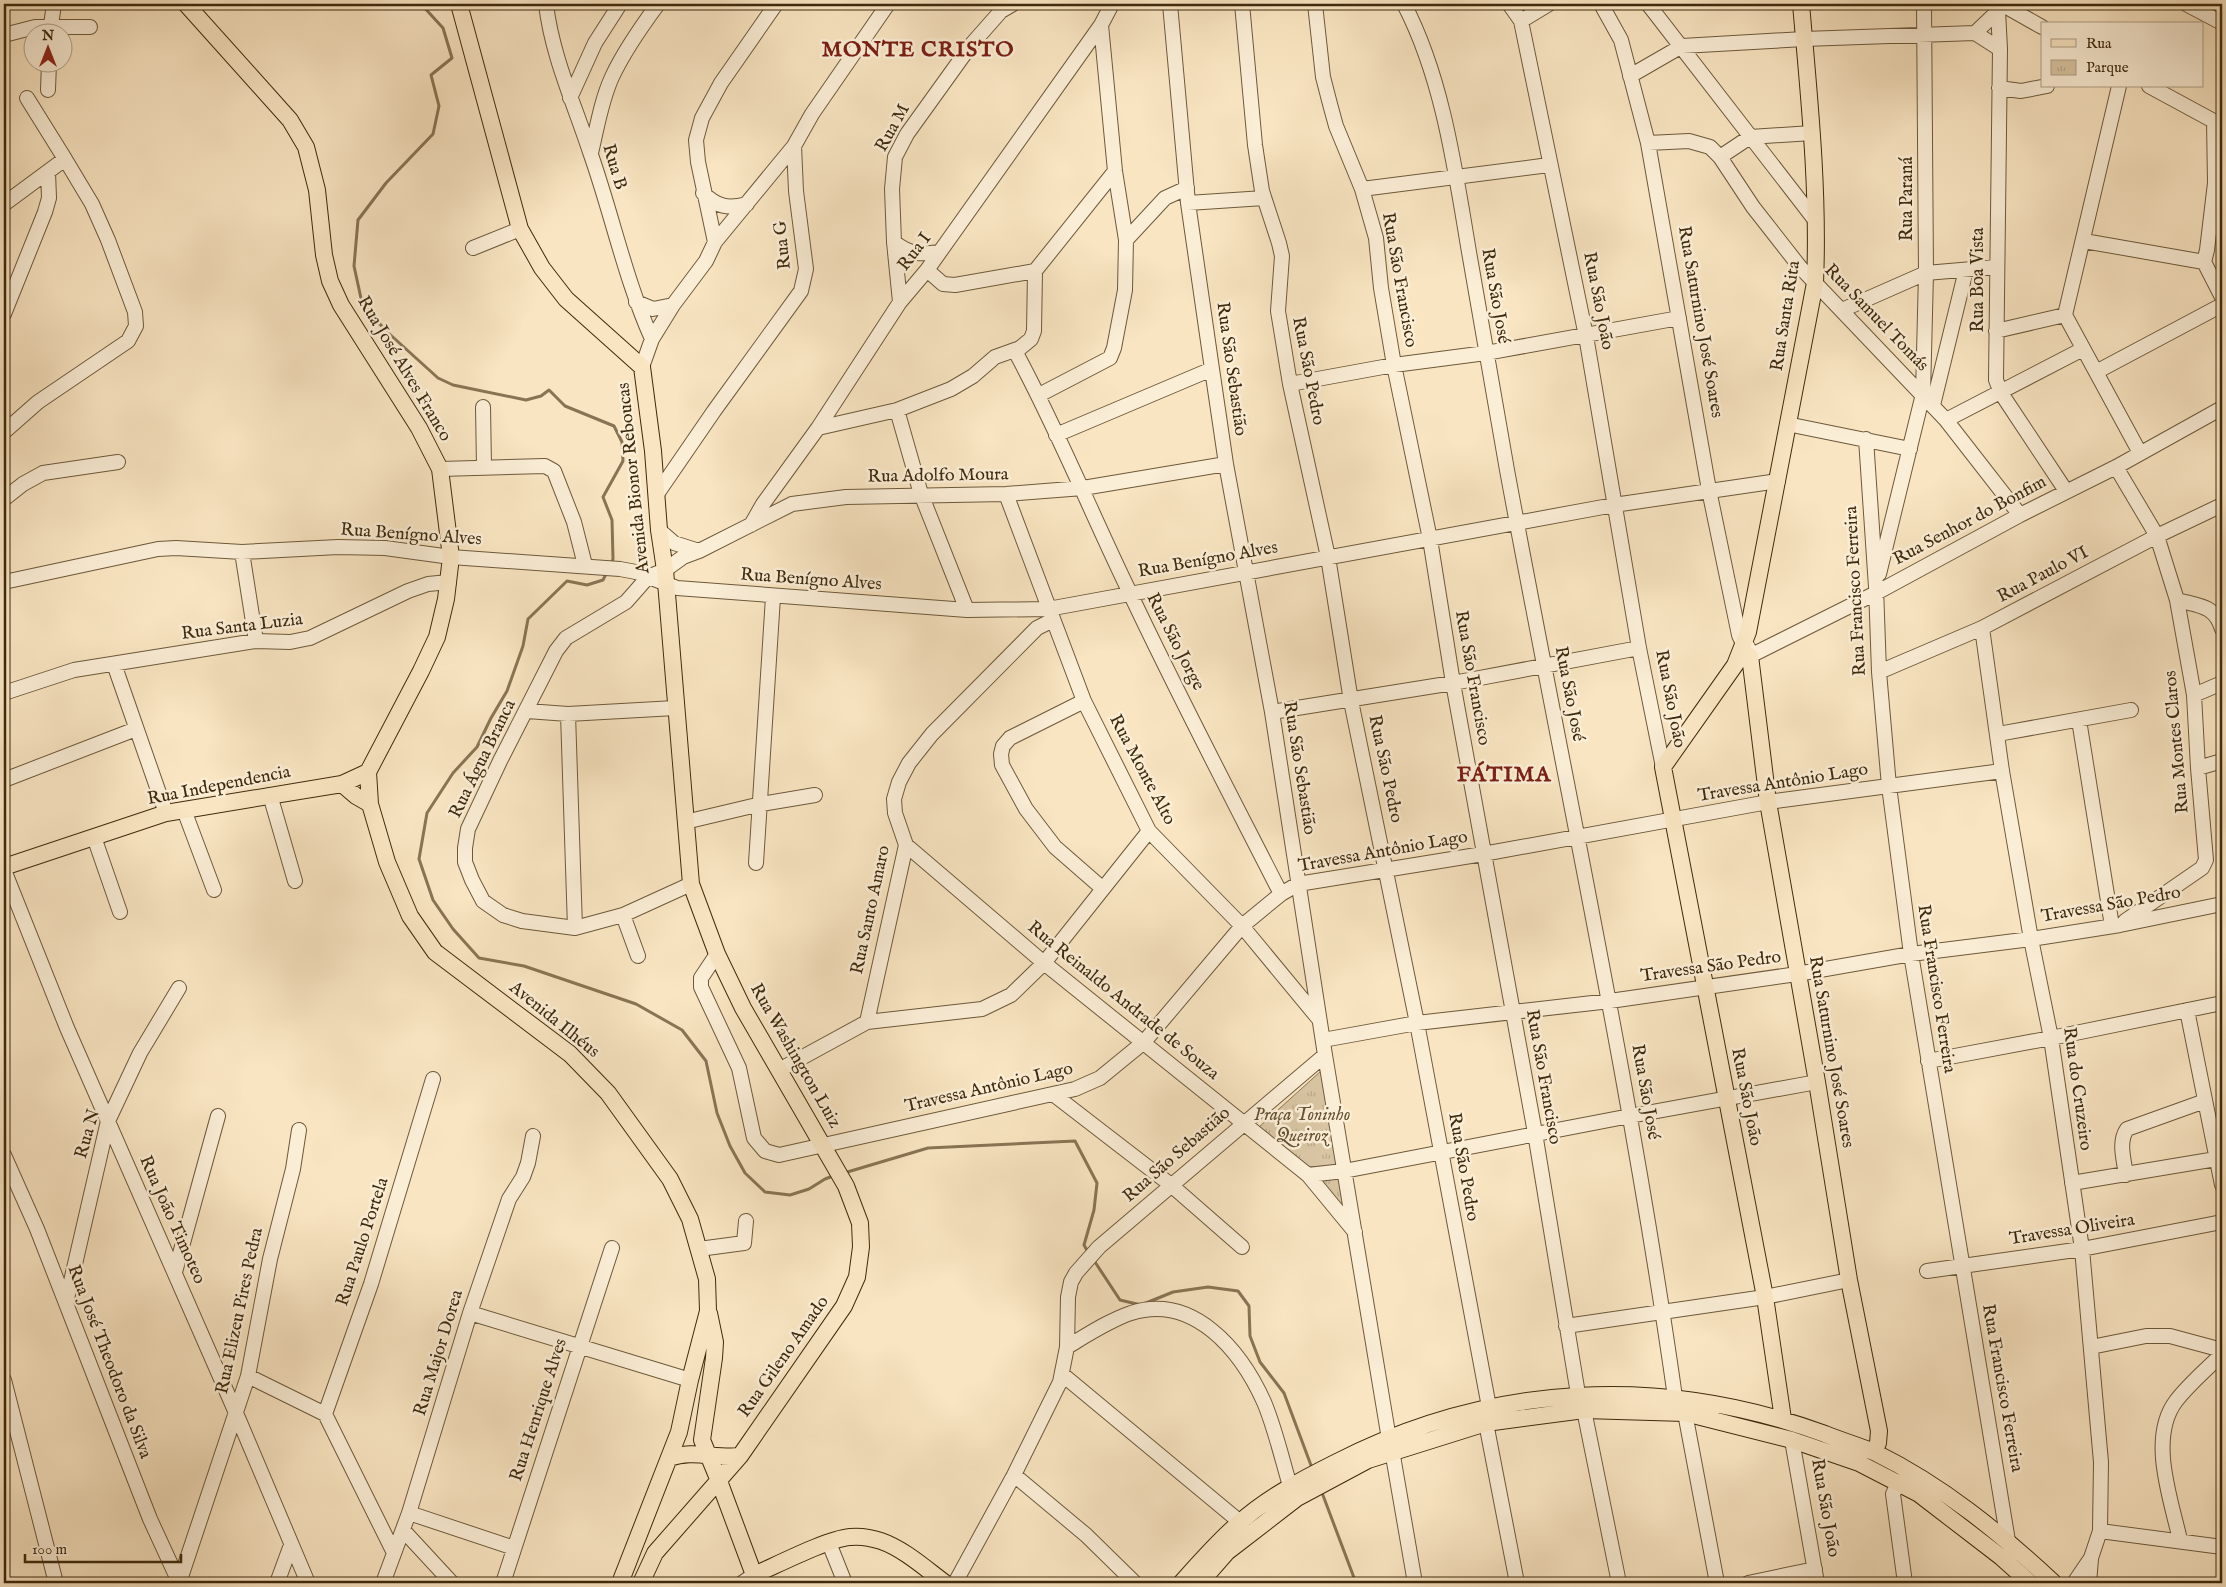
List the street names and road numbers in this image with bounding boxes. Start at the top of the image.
street label: Rua M [870,100,916,156]
street label: Rua B [596,141,632,193]
street label: Rua Paraná [1896,157,1919,241]
street label: Rua São Francisco [1376,211,1422,350]
street label: Rua G [769,219,797,271]
street label: Rua Saturnino José Soares [1672,224,1728,420]
street label: Rua Boa Vista [1967,227,1990,332]
street label: Rua I [893,228,937,276]
street label: Rua São José [1475,247,1515,345]
street label: Rua São João [1577,250,1619,352]
street label: Rua Santa Rita [1766,259,1806,373]
street label: Rua Samuel Tomás [1819,259,1933,377]
street label: Rua José Alves Franco [351,292,457,446]
street label: Rua São Sebastião [1210,301,1252,438]
street label: Rua São Pedro [1286,315,1330,427]
street label: Avenida Bionor Reboucas [613,381,656,576]
street label: Rua Adolfo Moura [867,463,1009,489]
street label: Rua Senhor do Bonfim [1889,471,2051,571]
street label: Rua Francisco Ferreira [1840,505,1872,677]
street label: Rua Benígno Alves [340,519,482,551]
street label: Rua Benígno Alves [1136,536,1280,584]
street label: Rua Paulo VI [1993,541,2093,609]
street label: Rua Benígno Alves [740,564,882,596]
street label: Rua São Jorge [1141,589,1209,695]
street label: Rua Santa Luzia [180,608,304,646]
street label: Rua São Francisco [1449,609,1495,748]
street label: Rua São José [1549,644,1589,744]
street label: Rua São João [1649,648,1691,750]
street label: Rua Montes Claros [2159,670,2195,814]
street label: Rua Água Branca [443,695,522,822]
street label: Rua São Sebastião [1277,700,1321,837]
street label: Rua Monte Alto [1103,711,1181,829]
street label: Rua São Pedro [1362,713,1408,825]
street label: Travessa Antônio Lago [1696,758,1870,808]
street label: Rua Independencia [146,761,293,811]
street label: Travessa Antônio Lago [1296,826,1470,878]
street label: Rua Santo Amaro [846,843,896,977]
street label: Travessa São Pedro [2039,881,2183,929]
street label: Rua Francisco Ferreira [1911,903,1961,1075]
street label: Rua Reinaldo Andrade de Souza [1022,916,1224,1086]
street label: Travessa São Pedro [1639,946,1783,988]
street label: Rua Saturnino José Soares [1803,954,1859,1150]
street label: Avenida Ilhéus [503,976,604,1063]
street label: Rua Washington Luiz [744,980,846,1132]
street label: Rua São Francisco [1520,1008,1566,1147]
street label: Rua do Cruzeiro [2057,1026,2097,1152]
street label: Rua São José [1625,1043,1665,1141]
street label: Rua São João [1725,1046,1767,1148]
street label: Travessa Antônio Lago [903,1057,1076,1119]
street label: Rua São Sebastião [1119,1102,1236,1208]
street label: Rua N [70,1106,106,1161]
street label: Rua São Pedro [1442,1111,1484,1223]
street label: Rua João Timoteo [133,1152,211,1288]
street label: Rua Paulo Portela [331,1175,395,1309]
street label: Travessa Oliveira [2008,1209,2136,1251]
street label: Rua Elizeu Pires Pedra [211,1226,269,1396]
street label: Rua José Theodoro da Silva [61,1262,157,1462]
street label: Rua Major Dorea [409,1287,469,1419]
street label: Rua Gileno Amado [733,1291,835,1422]
street label: Rua Francisco Ferreira [1976,1302,2028,1474]
street label: Rua Henrique Alves [505,1336,573,1484]
street label: Rua São João [1805,1457,1845,1559]

